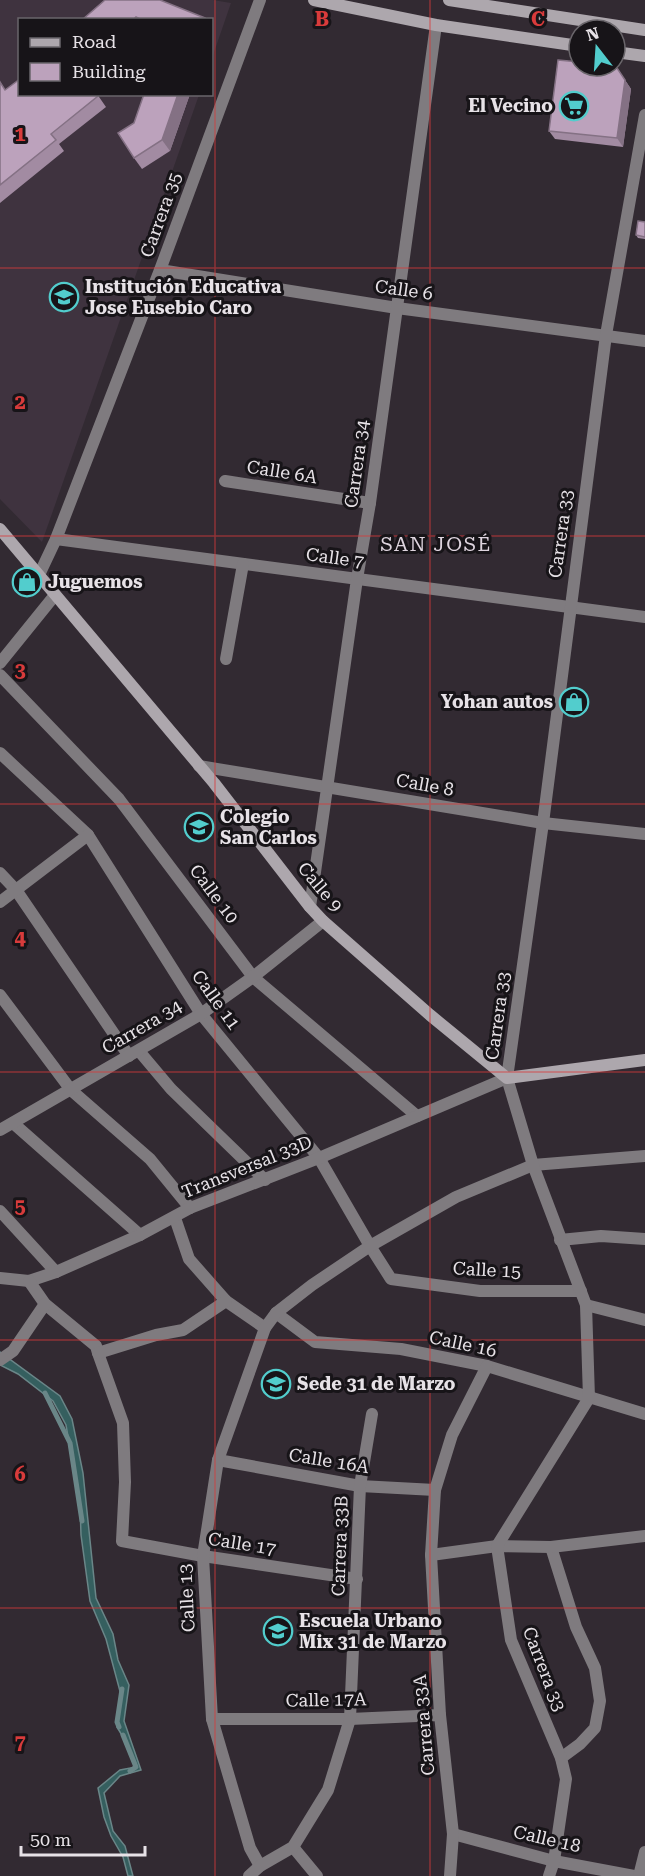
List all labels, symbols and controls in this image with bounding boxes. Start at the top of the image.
text: B [315,7,329,31]
text: C [531,7,545,31]
legend [18,18,213,96]
north arrow [567,18,627,78]
text: N [584,23,601,45]
text: Road [72,31,117,52]
text: Building [72,61,146,82]
supermarket icon: El Vecino [558,90,590,122]
place label: El Vecino [468,95,553,116]
text: 1 [14,122,26,146]
street label: Carrera 35 [135,169,186,260]
street label: Calle 6 [374,275,434,304]
place label: Institución Educativa Jose Eusebio Caro [85,276,282,318]
school or university icon: Institución Educativa Jose Eusebio Caro [48,281,80,313]
text: 2 [14,390,26,414]
street label: Carrera 34 [340,418,373,509]
street label: Calle 6A [245,456,319,487]
street label: Carrera 33 [544,488,577,579]
district label: SAN JOSÉ [380,532,492,556]
street label: Calle 7 [305,543,365,572]
shop icon: Juguemos [11,566,43,598]
place label: Juguemos [48,571,142,592]
text: 3 [14,658,26,682]
shop icon: Yohan autos [558,686,590,718]
place label: Yohan autos [441,691,553,712]
street label: Calle 8 [395,769,456,800]
place label: Colegio San Carlos [220,806,317,848]
school or university icon: Colegio San Carlos [183,811,215,843]
street label: Calle 9 [294,858,347,916]
street label: Calle 10 [185,860,243,927]
text: 4 [14,926,26,950]
street label: Calle 11 [188,966,245,1034]
street label: Carrera 33 [481,970,514,1061]
street label: Carrera 34 [98,995,185,1058]
street label: Transversal 33D [179,1131,315,1202]
text: 5 [14,1194,26,1218]
street label: Calle 15 [452,1257,522,1282]
street label: Calle 16 [427,1326,499,1361]
school or university icon: Sede 31 de Marzo [260,1368,292,1400]
place label: Sede 31 de Marzo [297,1373,456,1394]
street label: Calle 16A [287,1444,371,1477]
text: 6 [14,1462,26,1486]
street label: Carrera 33B [327,1495,352,1597]
street label: Calle 17 [207,1528,277,1559]
street label: Calle 13 [174,1563,199,1633]
place label: Escuela Urbano Mix 31 de Marzo [299,1610,447,1652]
school or university icon: Escuela Urbano Mix 31 de Marzo [262,1615,294,1647]
street label: Carrera 33 [519,1624,570,1714]
street label: Carrera 33A [409,1673,438,1776]
street label: Calle 17A [285,1688,367,1711]
text: 7 [14,1730,26,1754]
scale bar [21,1819,146,1857]
street label: Calle 18 [511,1821,583,1856]
text: 50 m [30,1829,71,1850]

